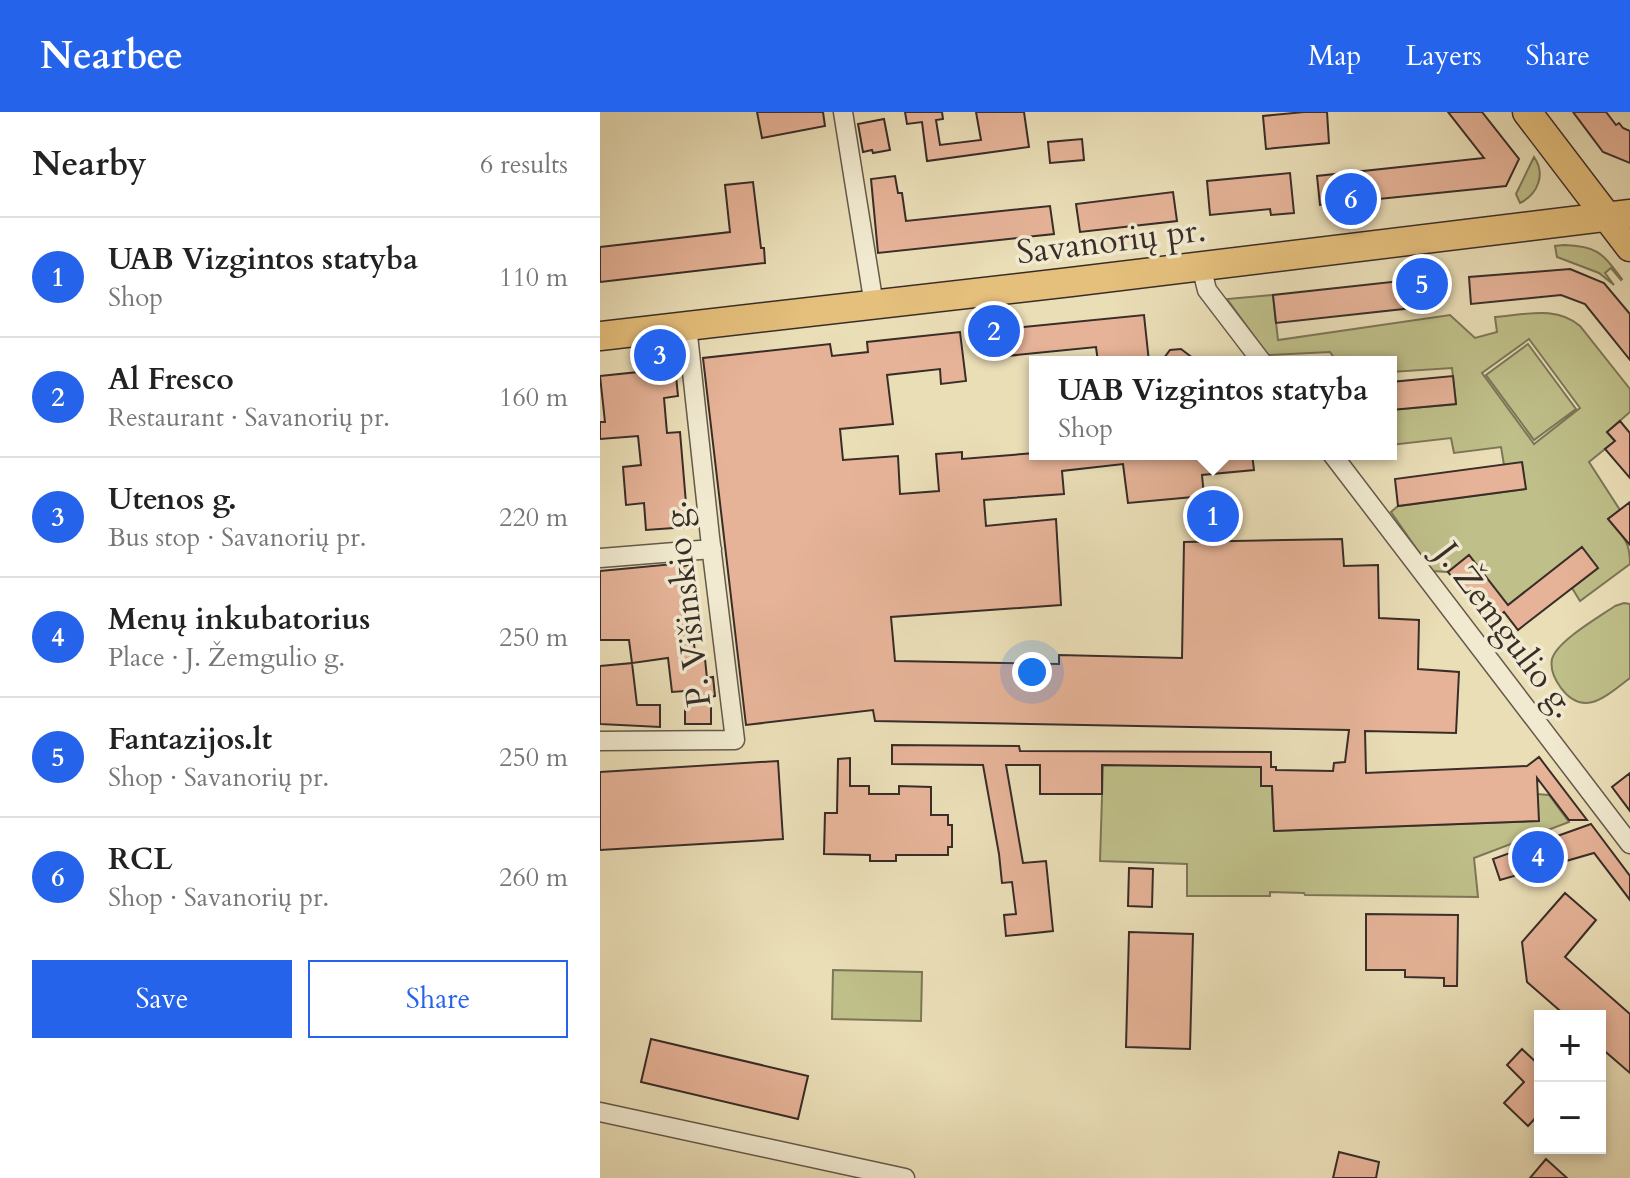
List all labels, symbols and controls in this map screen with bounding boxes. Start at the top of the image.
text: Nearbee [40,30,183,82]
text: Map [1308,37,1361,75]
text: Layers [1405,37,1482,75]
text: Share [1526,37,1590,75]
text: Nearby [32,141,147,187]
text: 6 results [480,147,568,182]
pin: 6 [1325,169,1377,229]
street label: Savanorių pr. [1014,207,1208,275]
text: UAB Vizgintos statyba [108,239,418,280]
pin: 5 [1396,254,1448,314]
text: 1 [51,260,65,295]
text: 110 m [499,260,568,295]
text: Shop [108,280,163,315]
pin: 2 [968,301,1020,361]
pin: 3 [634,325,686,385]
popup [1029,356,1397,460]
text: Al Fresco [108,359,234,400]
text: UAB Vizgintos statyba [1058,370,1368,411]
text: 2 [51,380,65,415]
text: 160 m [499,380,568,415]
text: Restaurant · Savanorių pr. [108,400,390,435]
text: Shop [1058,411,1113,446]
text: Utenos g. [108,479,237,520]
pin: 1 [1187,486,1239,546]
street label: P. Višinskio g. [652,498,722,710]
text: 3 [51,500,65,535]
text: 220 m [499,500,568,535]
text: Bus stop · Savanorių pr. [108,520,366,555]
street label: J. Žemgulio g. [1422,529,1587,727]
text: Menų inkubatorius [108,599,370,640]
text: 4 [51,620,65,655]
text: 250 m [499,620,568,655]
text: Place · J. Žemgulio g. [108,640,345,675]
your location [1012,652,1052,692]
text: Fantazijos.lt [108,719,272,760]
text: 5 [51,740,65,775]
text: 250 m [499,740,568,775]
text: Shop · Savanorių pr. [108,760,329,795]
pin: 4 [1512,827,1564,887]
text: RCL [108,839,172,880]
text: 6 [51,860,65,895]
text: 260 m [499,860,568,895]
text: Shop · Savanorių pr. [108,880,329,915]
button: Save [32,960,292,1038]
button: Share [308,960,568,1038]
map controls [1534,1010,1606,1154]
button: + [1534,1010,1606,1082]
button: − [1534,1082,1606,1154]

